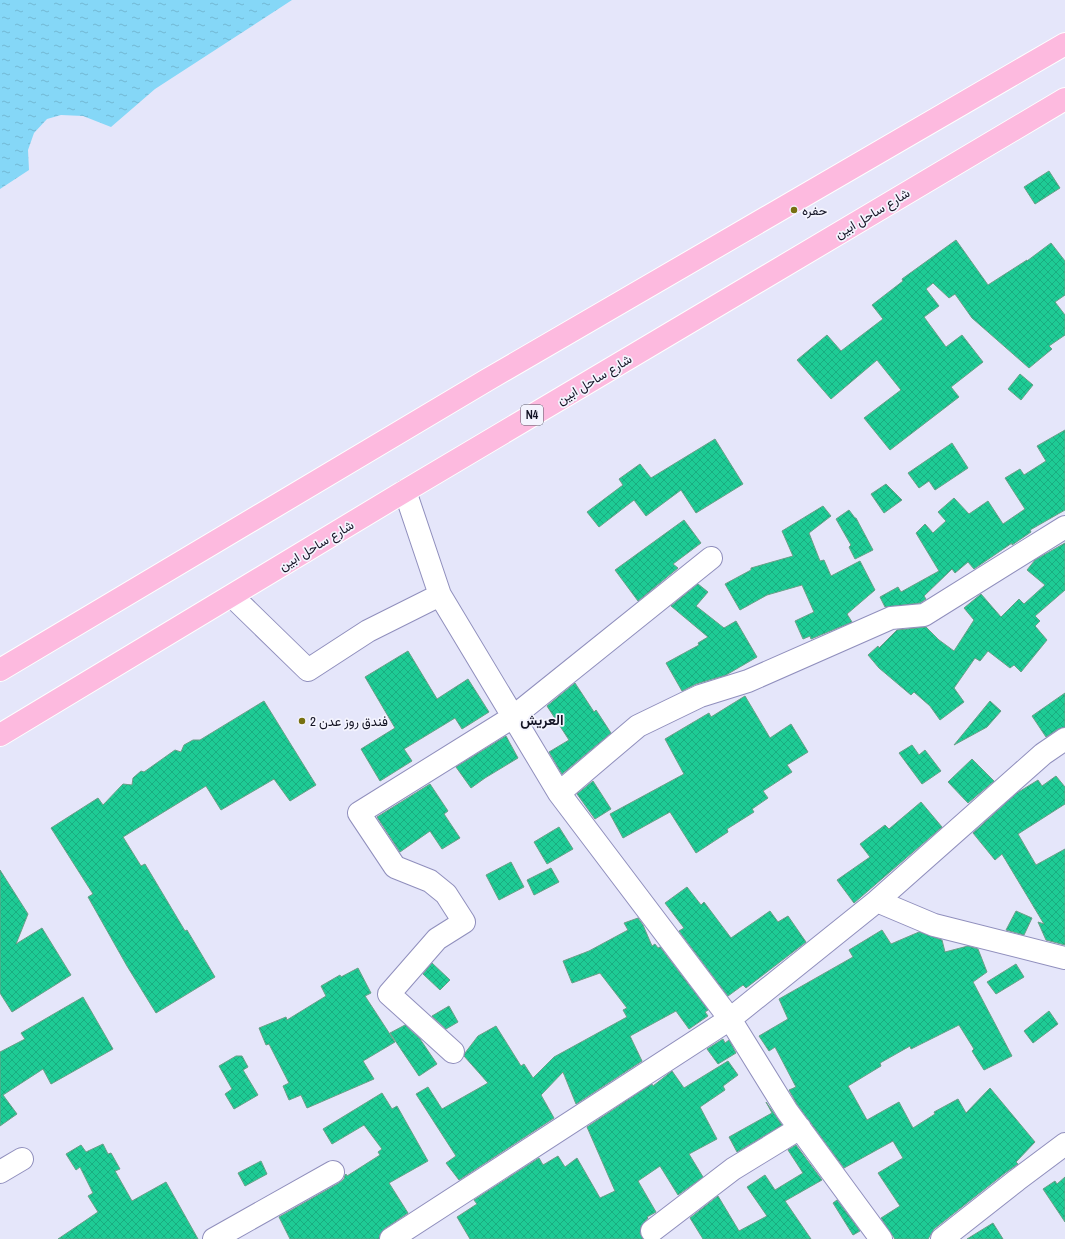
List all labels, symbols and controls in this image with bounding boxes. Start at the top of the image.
street label: شارع ساحل ابين [832,184,913,243]
place label: حفره [802,202,828,219]
marker: حفره [789,205,799,215]
street label: شارع ساحل ابين [554,350,635,409]
road number: N4 [521,405,543,425]
street label: شارع ساحل ابين [276,516,357,575]
district label: العريش [520,711,564,729]
place label: فندق روز عدن 2 [310,713,388,730]
marker: فندق روز عدن 2 [297,716,307,726]

